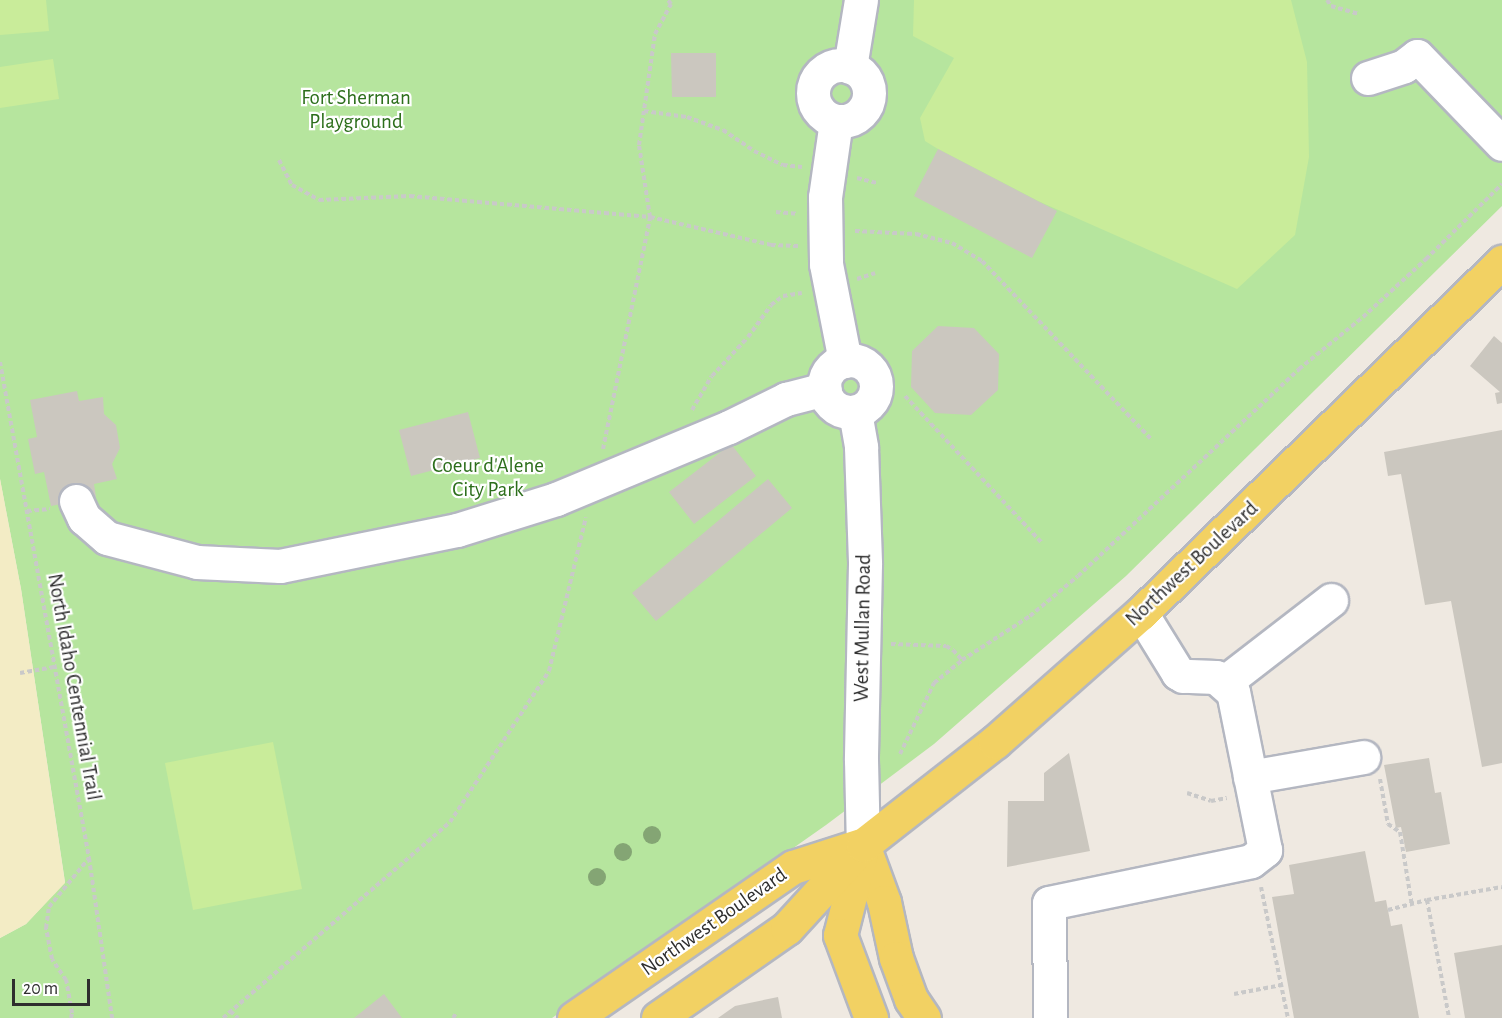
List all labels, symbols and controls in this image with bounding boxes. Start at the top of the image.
park label: Fort Sherman Playground [301,85,411,135]
park label: Coeur d'Alene City Park [432,453,544,503]
street label: Northwest Boulevard [1120,496,1264,632]
street label: West Mullan Road [849,554,877,702]
street label: North Idaho Centennial Trail [42,572,106,802]
street label: Northwest Boulevard [636,862,792,982]
scale bar [15,967,93,1005]
text: 20 m [23,980,58,998]

